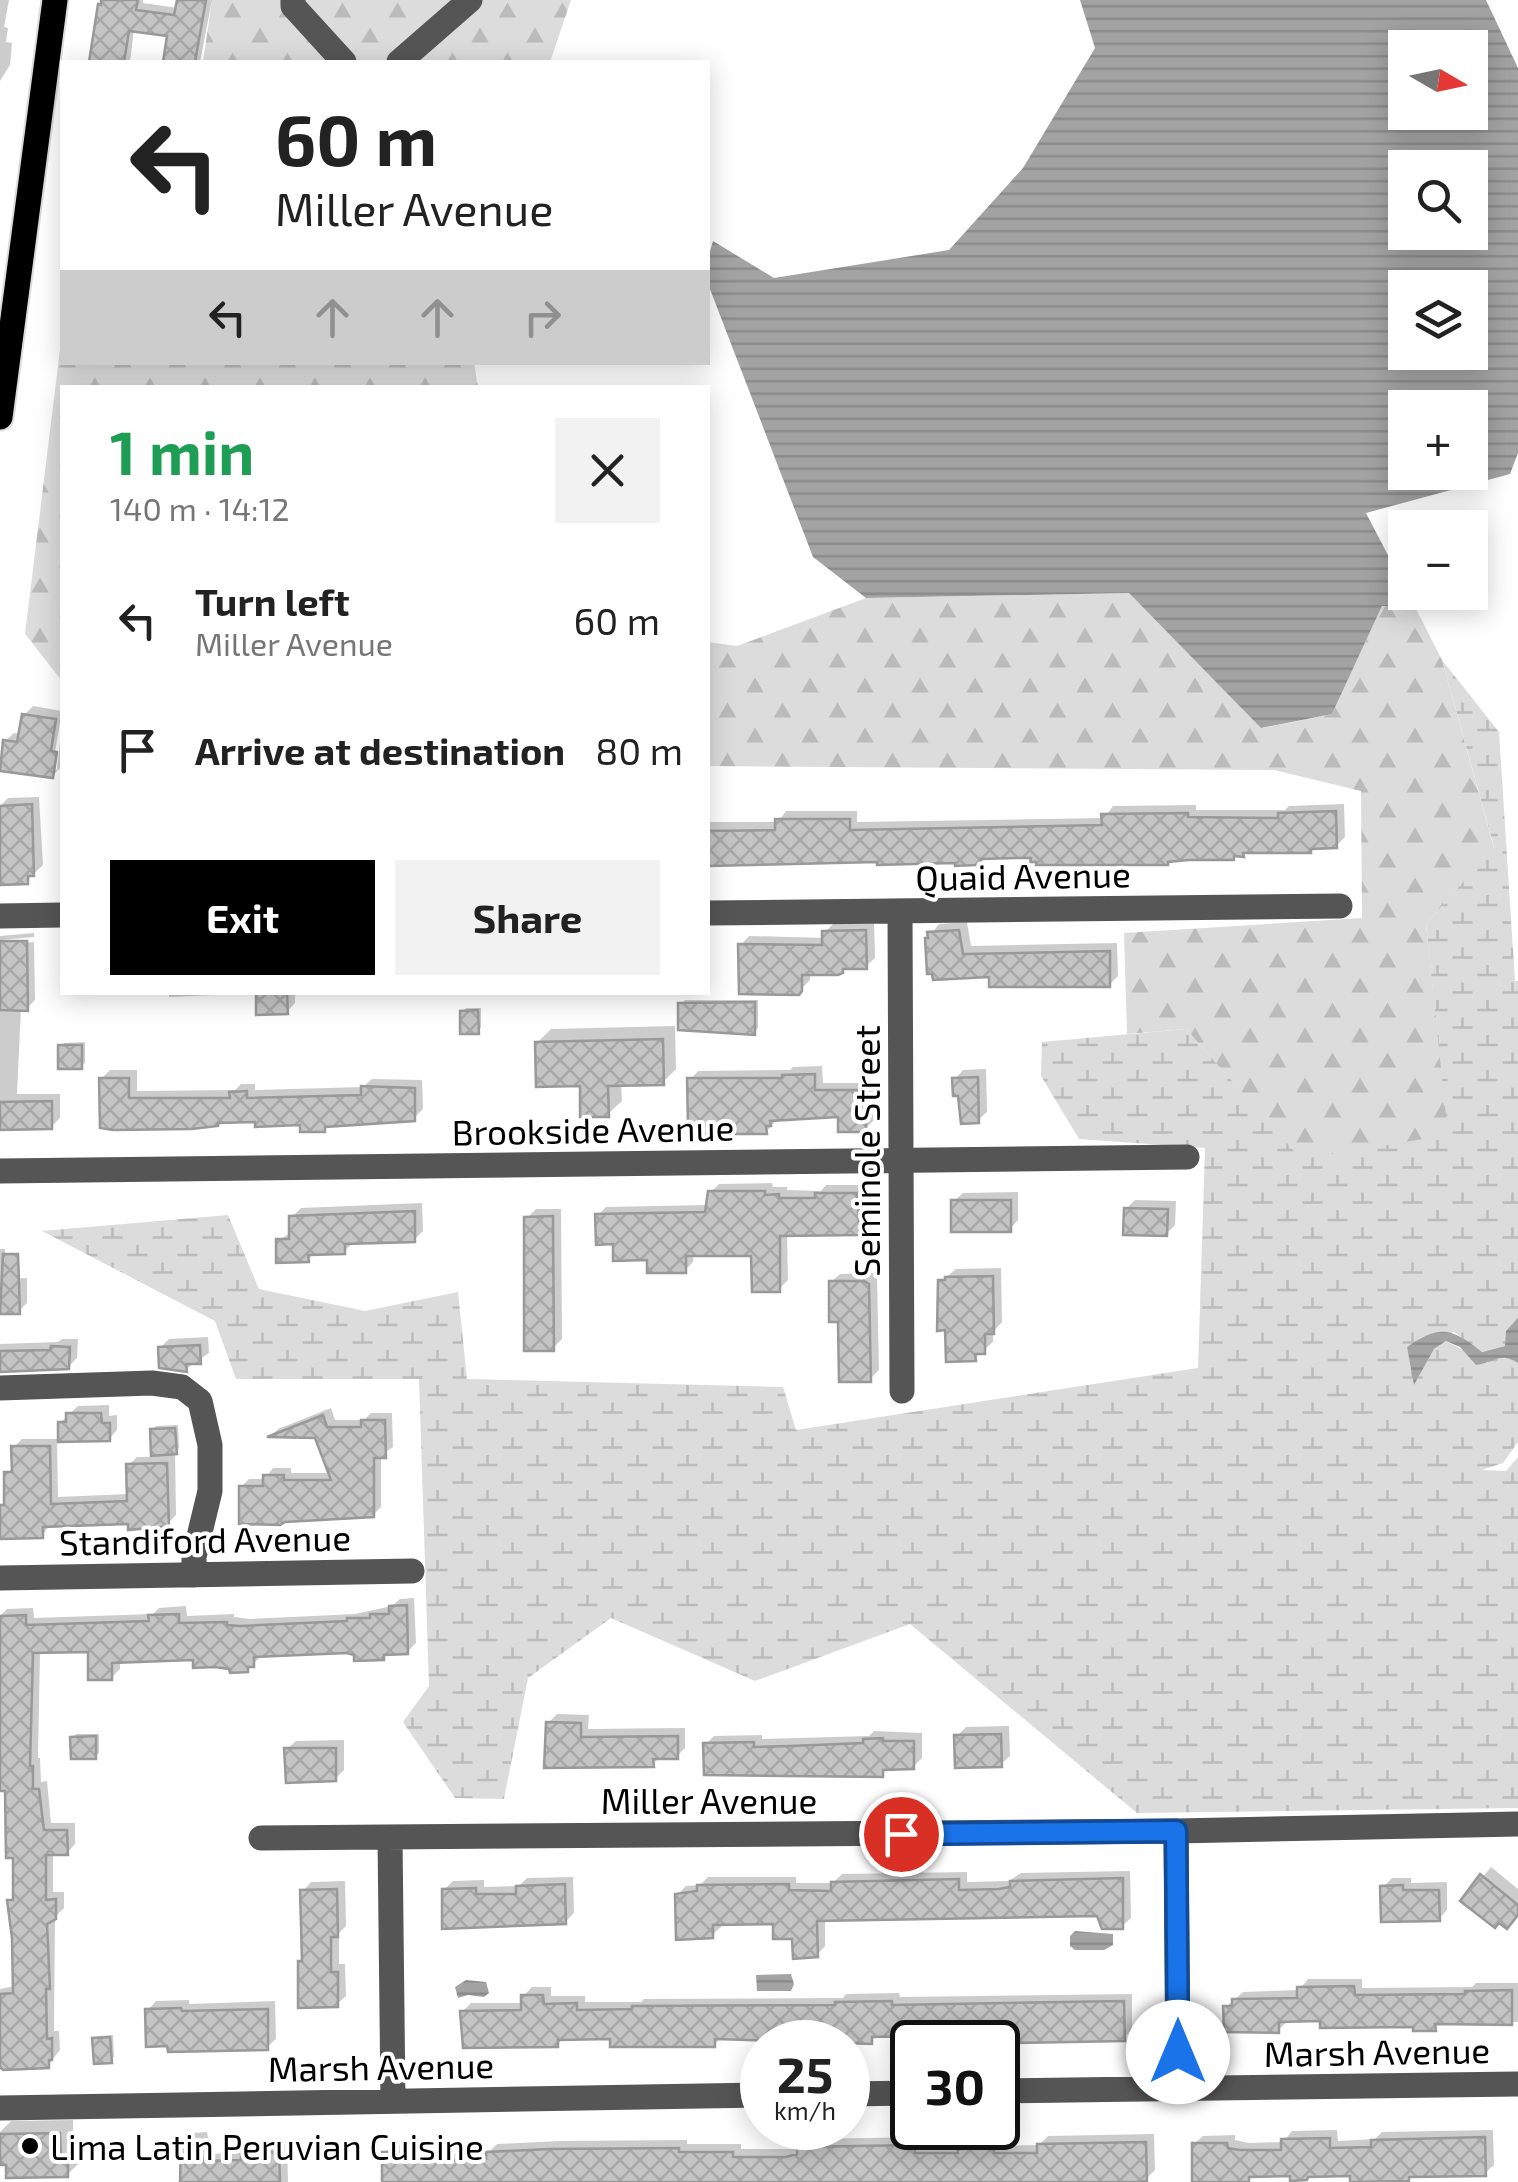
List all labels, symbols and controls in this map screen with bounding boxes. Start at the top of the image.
north arrow [1388,30,1488,130]
map controls [1388,30,1488,610]
text: 60 m [275,96,437,180]
icon: left [110,100,240,230]
button: search [1388,150,1488,250]
text: Miller Avenue [275,181,553,235]
button: layers [1388,270,1488,370]
icon: left [200,290,255,345]
icon: ahead [305,290,360,345]
icon: ahead [410,290,465,345]
icon: right [515,290,570,345]
button: + [1388,390,1488,490]
text: 1 min [110,415,254,487]
button: close [555,418,660,523]
text: 140 m · 14:12 [110,489,289,527]
button: − [1388,510,1488,610]
text: Turn left [195,578,350,624]
icon: left [110,593,165,648]
text: 60 m [574,597,660,643]
text: Miller Avenue [195,624,393,662]
icon: arrive [110,723,165,778]
text: Arrive at destination [195,727,565,773]
text: 80 m [595,727,683,773]
street label: Quaid Avenue [915,852,1131,898]
button: Exit [110,860,375,975]
button: Share [395,860,660,975]
street label: Seminole Street [845,1025,887,1277]
street label: Brookside Avenue [451,1106,735,1152]
street label: Standiford Avenue [59,1515,351,1563]
street label: Miller Avenue [601,1779,817,1821]
pin [859,1792,944,1877]
icon: arrive [874,1807,929,1862]
position arrow [1126,2000,1230,2104]
speed limit sign: 30 [890,2020,1020,2150]
street label: Marsh Avenue [1263,2028,1491,2074]
street label: Marsh Avenue [267,2043,495,2089]
text: 25 [777,2043,833,2103]
text: km/h [774,2095,836,2125]
place label: Lima Latin Peruvian Cuisine [50,2125,484,2167]
marker: Lima Latin Peruvian Cuisine [19,2135,41,2157]

